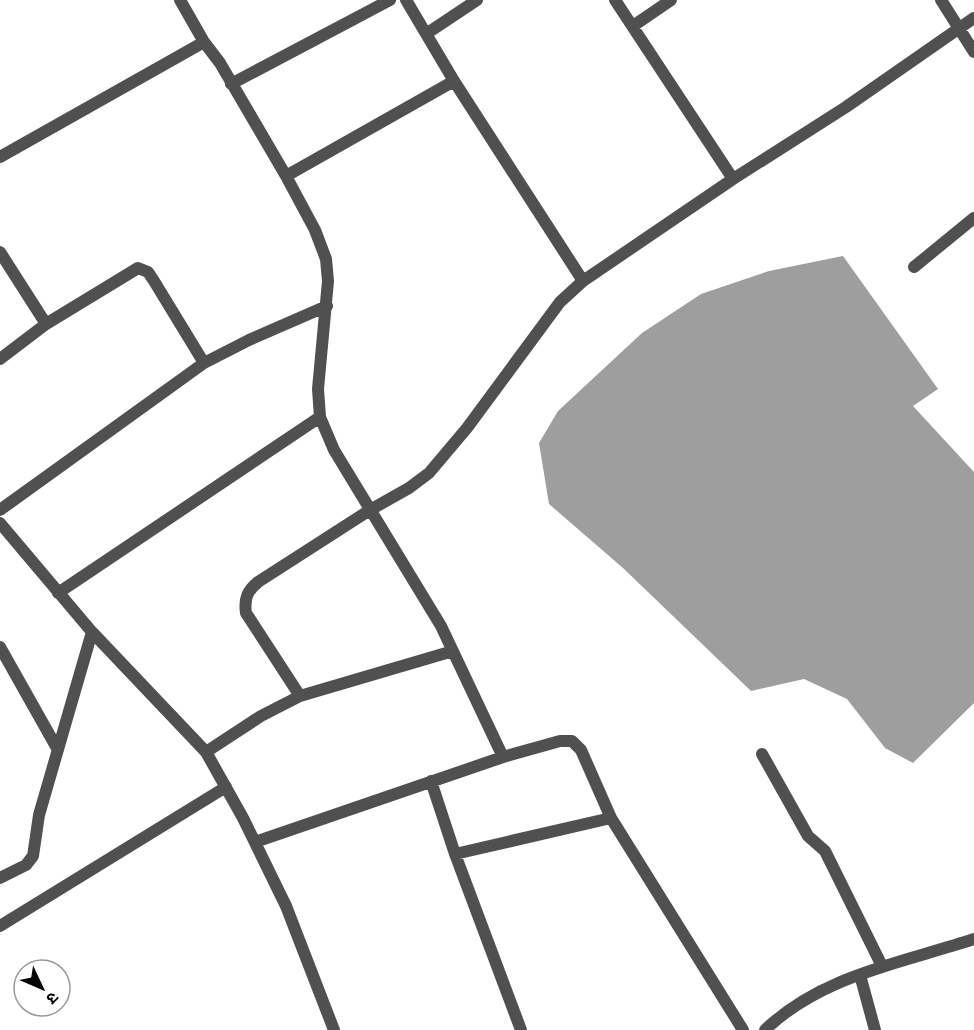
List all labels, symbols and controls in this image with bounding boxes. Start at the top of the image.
north arrow [12,958,72,1018]
text: उ [41,987,63,1009]

